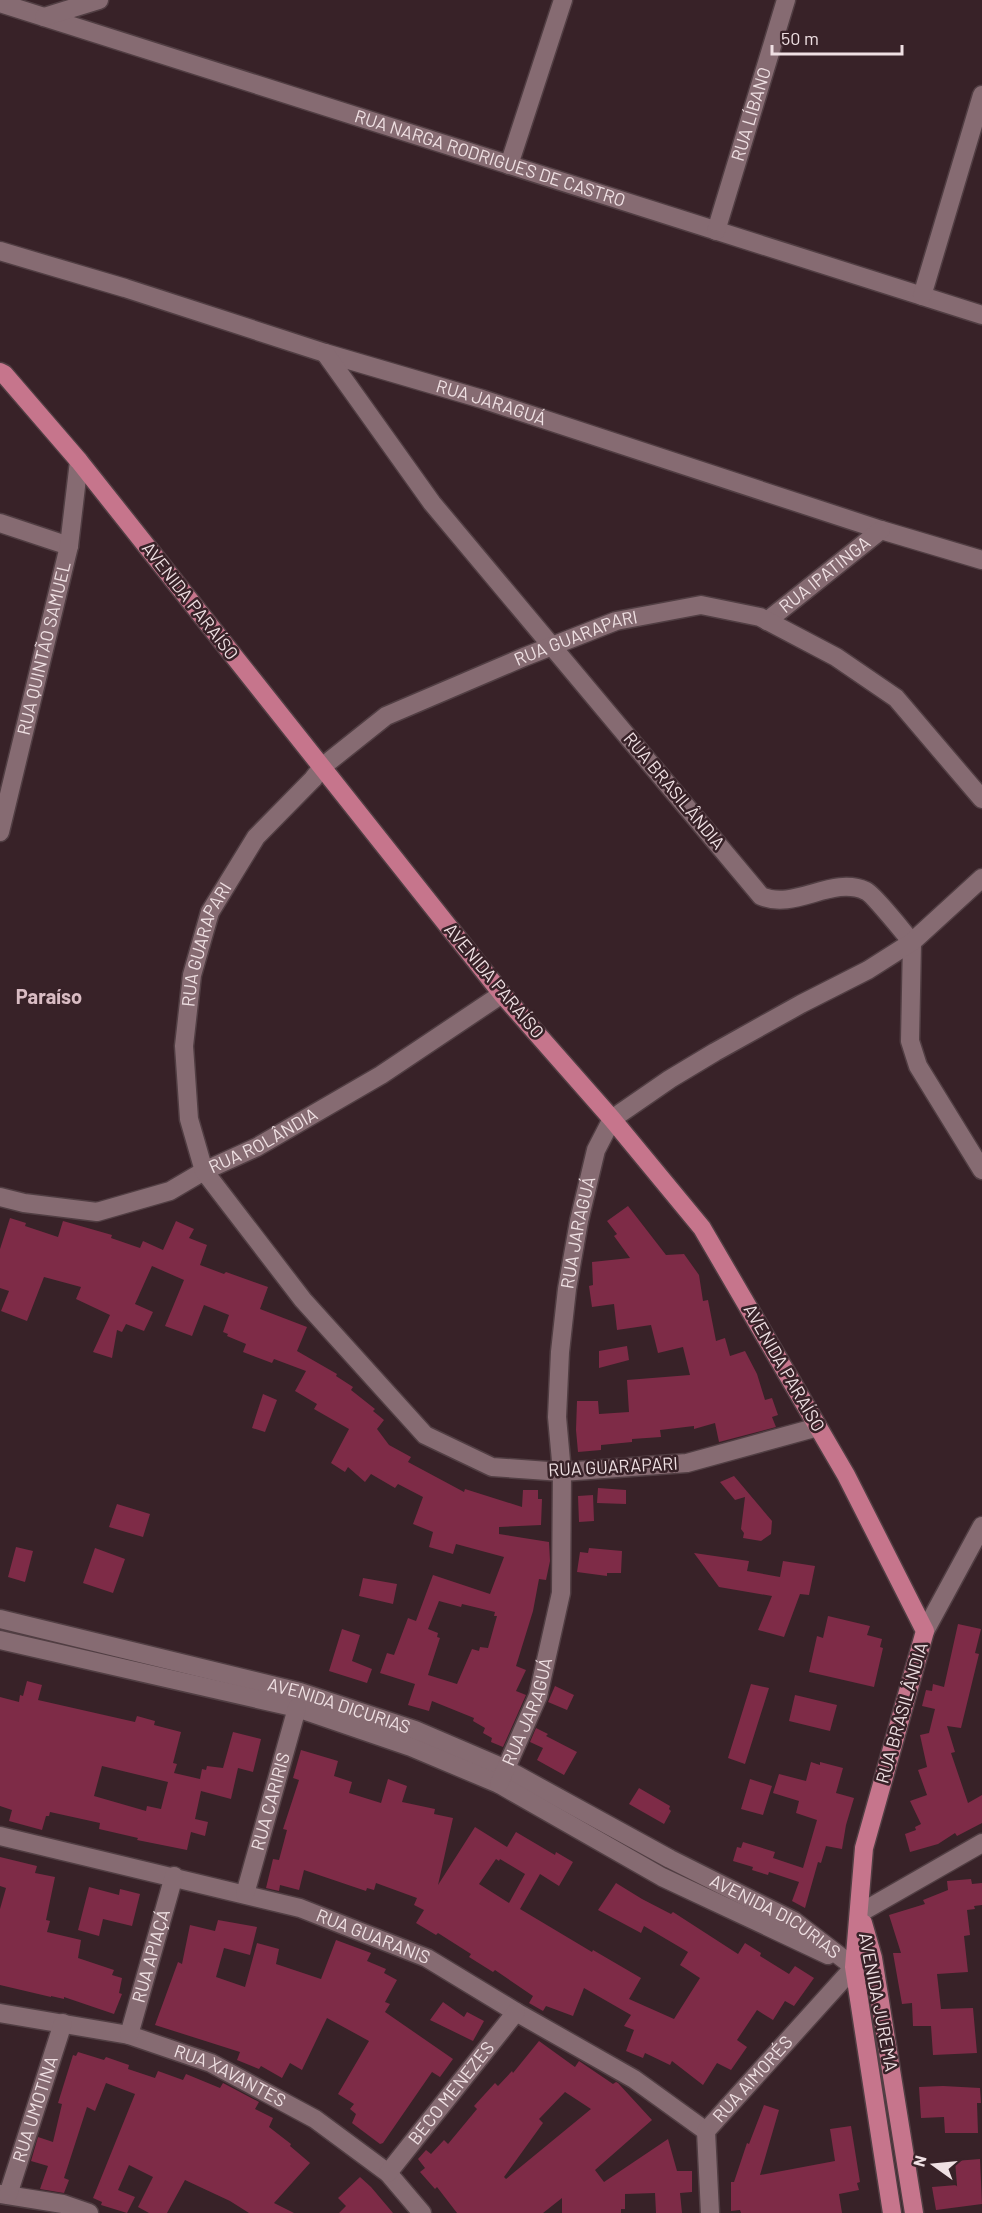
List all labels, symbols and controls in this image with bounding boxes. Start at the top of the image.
scale bar [772,18,902,56]
text: 50 m [781,27,819,49]
street label: RUA LÍBANO [726,64,775,164]
street label: RUA NARGA RODRIGUES DE CASTRO [352,104,628,211]
street label: RUA JARAGUÁ [434,374,549,429]
street label: RUA IPATINGA [774,531,874,617]
street label: AVENIDA PARAÍSO [138,537,244,664]
street label: RUA QUINTÃO SAMUEL [12,559,75,737]
street label: RUA GUARAPARI [510,605,639,670]
street label: RUA BRASILÂNDIA [619,727,730,853]
street label: RUA GUARAPARI [176,878,236,1008]
street label: AVENIDA PARAÍSO [440,918,549,1042]
district label: Paraíso [16,984,82,1008]
street label: RUA ROLÂNDIA [205,1102,321,1177]
street label: RUA JARAGUÁ [555,1174,599,1290]
street label: AVENIDA PARAÍSO [739,1300,830,1435]
street label: RUA GUARAPARI [547,1452,678,1480]
street label: RUA BRASILÂNDIA [870,1639,932,1786]
street label: RUA JARAGUÁ [496,1655,556,1769]
street label: AVENIDA DICURIAS [266,1673,413,1738]
street label: RUA CARIRIS [246,1750,294,1853]
street label: AVENIDA DICURIAS [707,1869,845,1963]
street label: RUA GUARANIS [313,1903,434,1968]
street label: RUA APIAÇÁ [127,1907,174,2005]
street label: AVENIDA JUREMA [855,1930,903,2073]
street label: RUA AIMORÉS [707,2031,797,2126]
street label: BECO MENEZES [403,2036,498,2149]
street label: RUA XAVANTES [172,2039,290,2111]
street label: RUA UMOTINA [7,2053,62,2165]
north arrow [904,2135,964,2195]
text: N [908,2153,930,2169]

